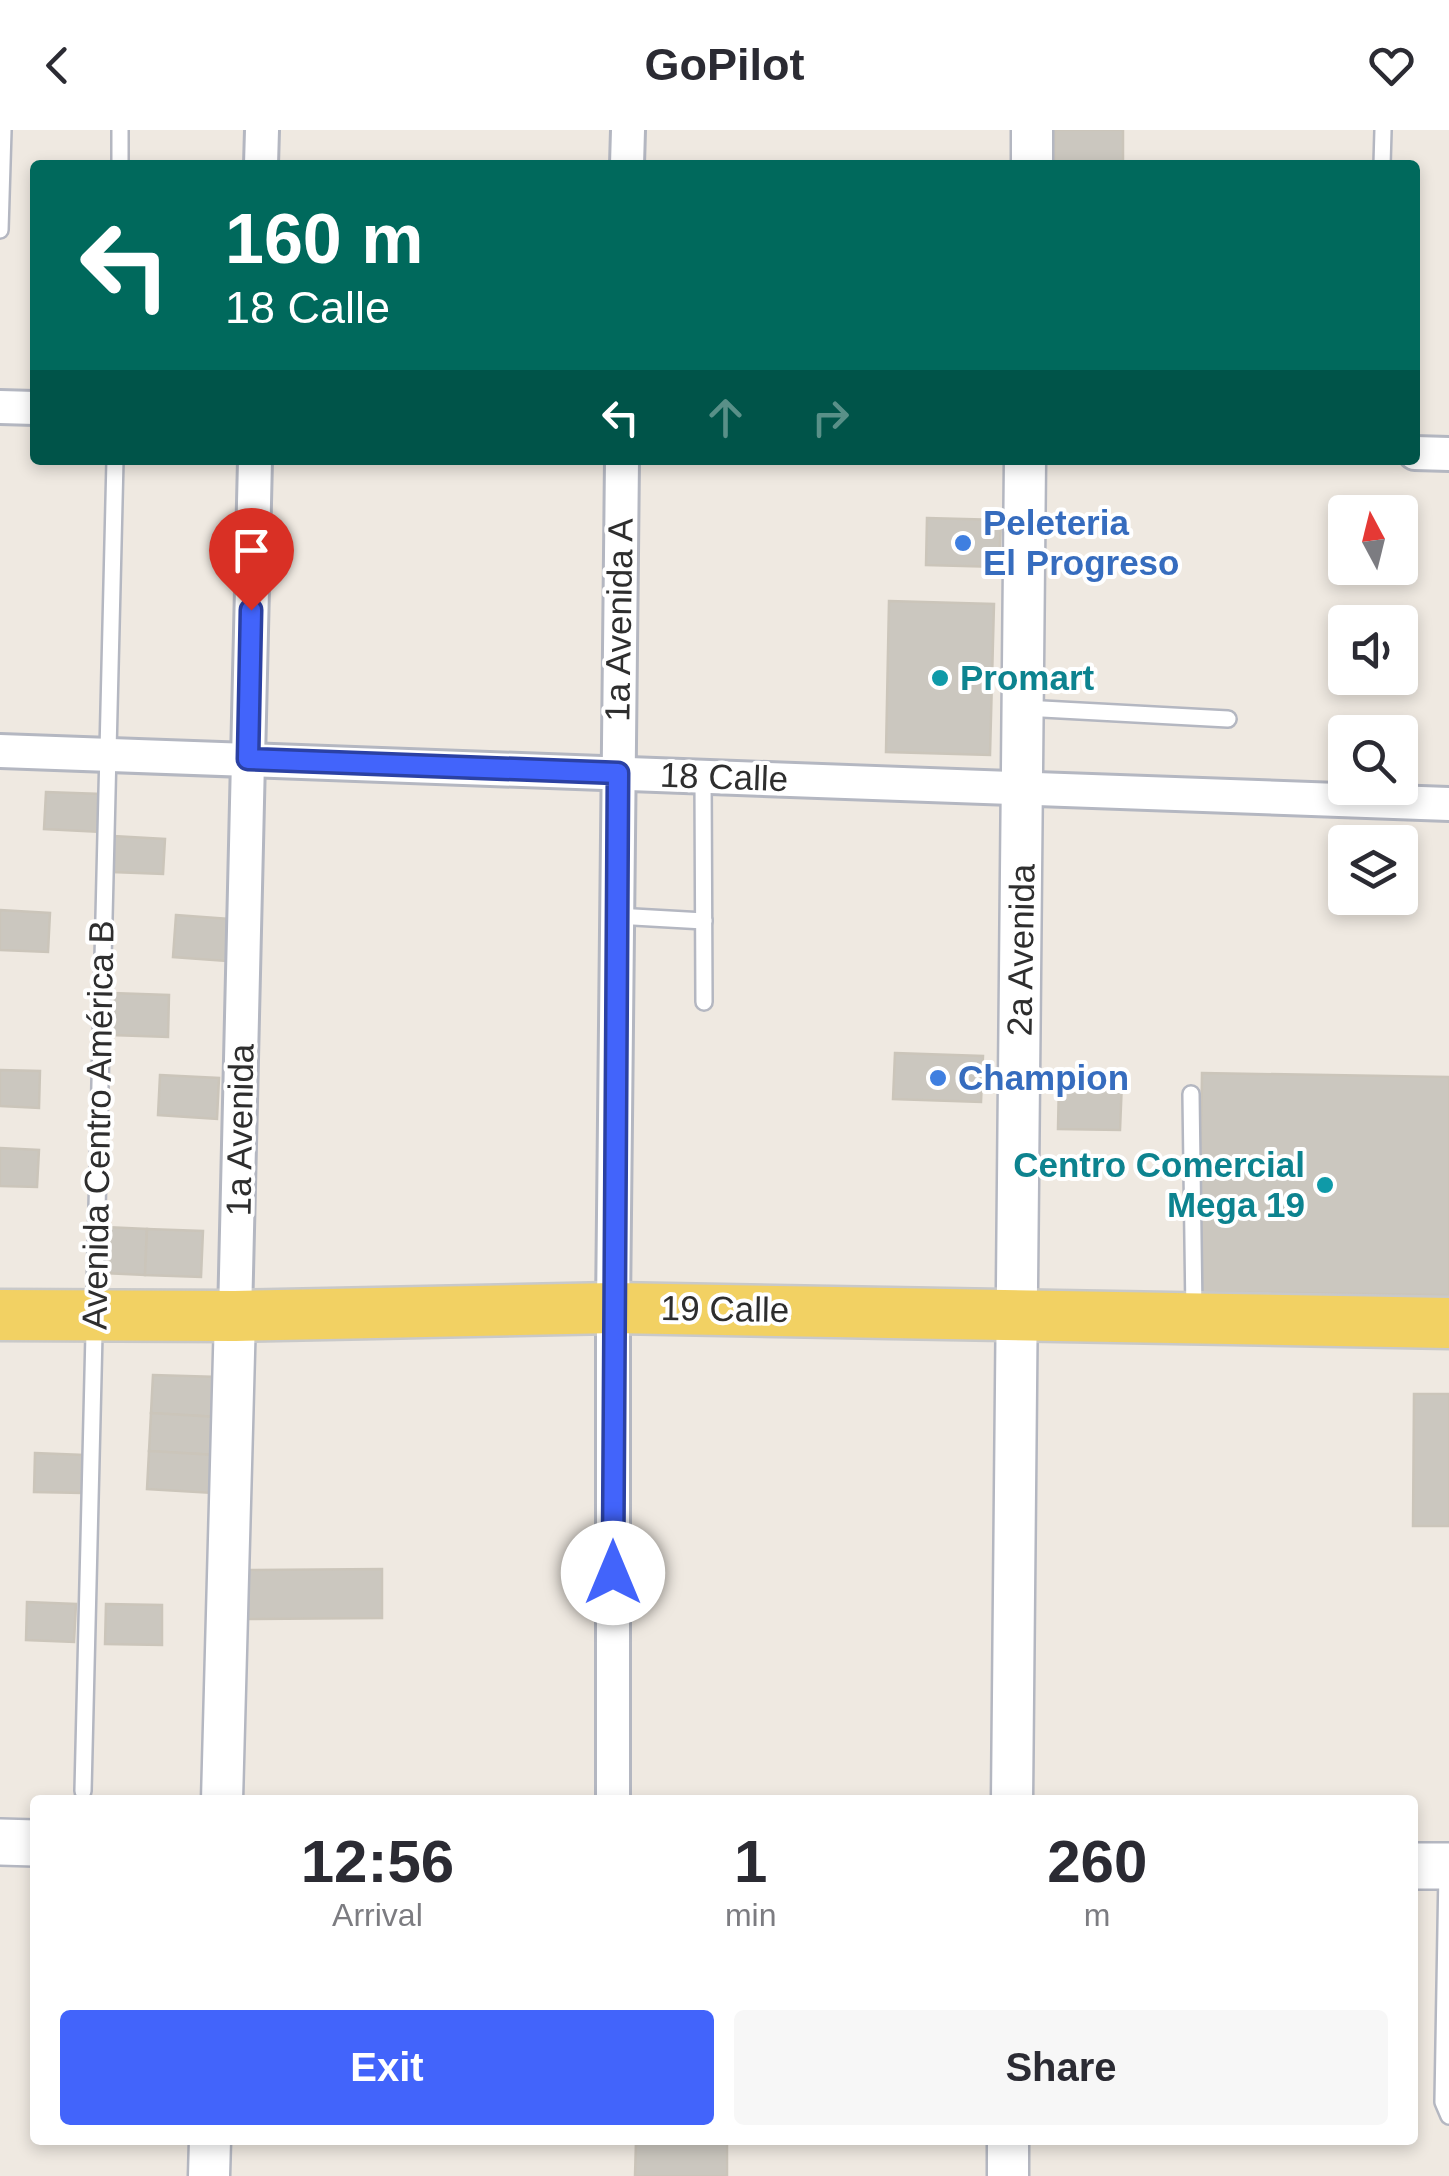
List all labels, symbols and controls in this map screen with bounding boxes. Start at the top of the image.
icon: back [30,38,85,93]
icon: heart [1364,38,1419,93]
text: GoPilot [645,39,804,90]
icon: left [60,200,190,330]
text: 160 m [225,200,423,278]
text: 18 Calle [225,282,390,333]
icon: left [593,390,648,445]
icon: ahead [698,390,753,445]
icon: right [803,390,858,445]
north arrow [1328,495,1418,585]
map controls [1328,495,1418,915]
place label: Peleteria El Progreso [983,503,1179,582]
pin [209,508,294,611]
street label: 1a Avenida A [597,517,640,722]
icon: arrive [224,523,279,578]
marker: Peleteria El Progreso [952,532,974,554]
button: sound [1328,605,1418,695]
place label: Promart [960,658,1095,697]
marker: Promart [929,667,951,689]
button: search [1328,715,1418,805]
street label: 18 Calle [659,755,789,798]
button: layers [1328,825,1418,915]
street label: 2a Avenida [999,863,1042,1037]
street label: Avenida Centro América B [74,920,121,1330]
street label: 1a Avenida [218,1043,261,1217]
place label: Champion [958,1058,1129,1097]
marker: Champion [927,1067,949,1089]
place label: Centro Comercial Mega 19 [1013,1145,1305,1224]
marker: Centro Comercial Mega 19 [1314,1174,1336,1196]
street label: 19 Calle [660,1288,790,1329]
position arrow [561,1521,665,1625]
text: 12:56 [301,1828,454,1895]
text: 1 [734,1828,767,1895]
text: 260 [1047,1828,1147,1895]
text: Arrival [332,1897,423,1933]
text: min [725,1897,776,1933]
text: m [1084,1897,1111,1933]
button: Exit [60,2010,714,2125]
button: Share [734,2010,1388,2125]

